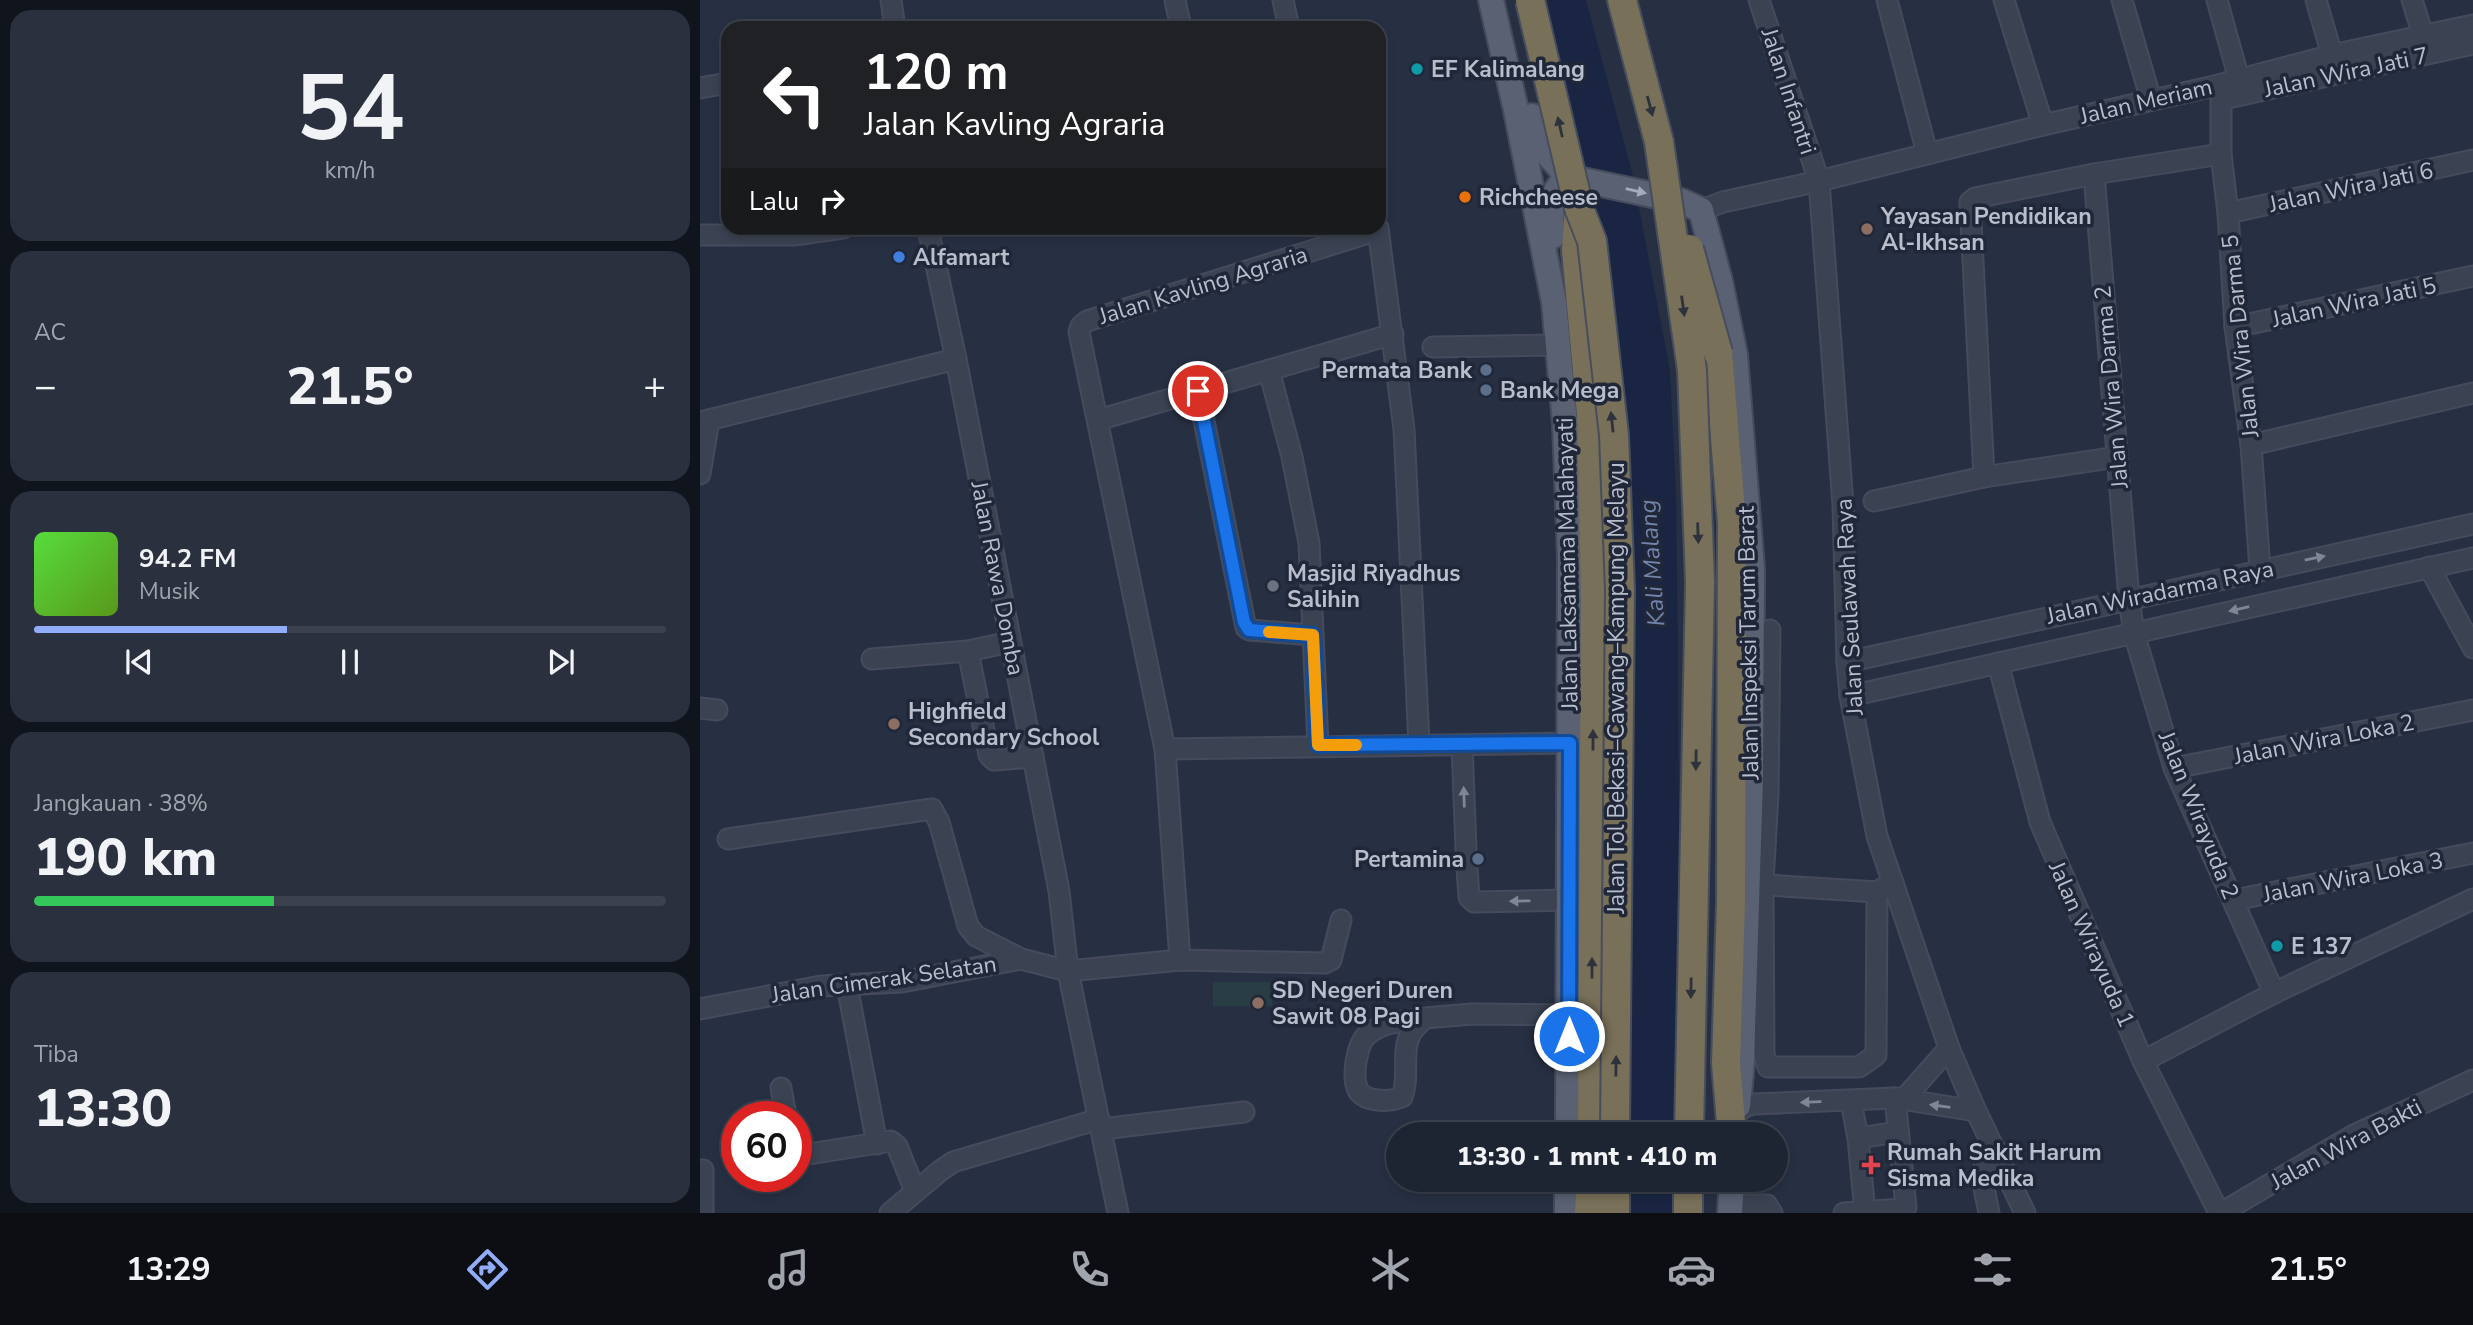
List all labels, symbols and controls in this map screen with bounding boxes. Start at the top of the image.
street label: Jalan Infantri [1753,23,1824,158]
text: 120 m [864,39,1008,106]
street label: Jalan Wira Jati 7 [2260,40,2431,105]
text: 54 [295,47,405,171]
icon: left [749,49,840,140]
place label: EF Kalimalang [1431,54,1585,85]
marker: EF Kalimalang [1409,61,1425,77]
street label: Jalan Meriam [2076,71,2215,132]
one-way arrow [1645,95,1656,117]
text: Jalan Kavling Agraria [864,103,1166,146]
one-way arrow [1554,116,1565,138]
text: km/h [325,155,375,186]
street label: Jalan Wira Jati 6 [2265,155,2436,220]
icon: right [813,182,851,220]
place label: Richcheese [1479,182,1598,213]
text: Lalu [749,184,799,219]
one-way arrow [1625,185,1647,196]
marker: Richcheese [1457,189,1473,205]
place label: Yayasan Pendidikan Al-Ikhsan [1880,201,2092,258]
marker: Yayasan Pendidikan Al-Ikhsan [1859,221,1875,237]
street label: Jalan Wira Darma 5 [2214,233,2267,440]
street label: Jalan Kavling Agraria [1094,239,1311,332]
place label: Alfamart [913,242,1009,273]
marker: Alfamart [891,249,907,265]
street label: Jalan Wira Jati 5 [2268,270,2439,335]
street label: Jalan Wira Darma 2 [2087,284,2136,491]
one-way arrow [1677,295,1688,317]
text: AC [34,317,66,348]
text: 21.5° [286,351,414,422]
place label: Permata Bank [1322,355,1473,386]
text: − [34,361,57,412]
text: + [643,361,666,412]
pin [1168,361,1228,421]
marker: Permata Bank [1478,362,1494,378]
icon: arrive [1179,372,1217,410]
place label: Bank Mega [1500,375,1619,406]
marker: Bank Mega [1478,382,1494,398]
one-way arrow [1607,411,1618,433]
street label: Jalan Laksamana Malahayati [1549,417,1586,712]
street label: Jalan Tol Bekasi–Cawang–Kampung Melayu [1601,462,1632,915]
street label: Jalan Rawa Domba [963,477,1032,678]
water label: Kali Malang [1632,498,1672,628]
street label: Jalan Seulawah Raya [1828,498,1871,717]
street label: Jalan Inspeksi Tarum Barat [1731,505,1766,781]
one-way arrow [1692,522,1703,544]
text: 94.2 FM [139,541,236,576]
street label: Jalan Wiradarma Raya [2043,553,2277,632]
one-way arrow [2304,553,2326,564]
place label: Masjid Riyadhus Salihin [1287,558,1461,615]
text: Musik [139,576,199,607]
marker: Masjid Riyadhus Salihin [1265,578,1281,594]
one-way arrow [2228,604,2250,615]
icon: previous [120,643,158,681]
icon: pause [331,643,369,681]
icon: next [542,643,580,681]
place label: Highfield Secondary School [908,696,1100,753]
street label: Jalan Wira Loka 2 [2230,707,2417,772]
marker: Highfield Secondary School [886,716,902,732]
street label: Jalan Wirayuda 2 [2150,726,2246,904]
one-way arrow [1587,729,1599,751]
one-way arrow [1690,750,1702,772]
one-way arrow [1458,786,1469,808]
text: Jangkauan · 38% [34,788,208,819]
text: 190 km [34,822,217,893]
place label: Pertamina [1354,844,1464,875]
street label: Jalan Wira Loka 3 [2259,845,2446,910]
marker: Pertamina [1470,851,1486,867]
street label: Jalan Wirayuda 1 [2041,855,2142,1032]
one-way arrow [1509,895,1531,907]
place label: E 137 [2291,931,2352,962]
marker: E 137 [2269,938,2285,954]
street label: Jalan Cimerak Selatan [769,948,999,1011]
one-way arrow [1586,957,1598,979]
place label: SD Negeri Duren Sawit 08 Pagi [1272,975,1453,1032]
one-way arrow [1686,977,1697,999]
marker: SD Negeri Duren Sawit 08 Pagi [1250,995,1266,1011]
position arrow [1532,999,1606,1073]
text: Tiba [34,1039,79,1070]
one-way arrow [1610,1055,1622,1077]
text: 13:30 [34,1073,172,1144]
street label: Jalan Wira Bakti [2264,1092,2427,1198]
one-way arrow [1800,1097,1822,1108]
one-way arrow [1929,1100,1951,1111]
speed limit sign: 60 [721,1101,812,1192]
place label: Rumah Sakit Harum Sisma Medika [1887,1137,2102,1194]
text: 13:30 · 1 mnt · 410 m [1457,1139,1717,1174]
marker: Rumah Sakit Harum Sisma Medika [1861,1155,1881,1175]
icon: directions [463,1245,512,1294]
icon: music [764,1245,813,1294]
icon: phone [1065,1245,1114,1294]
icon: climate [1366,1245,1415,1294]
icon: car [1667,1245,1716,1294]
icon: filters [1968,1245,2017,1294]
text: 13:29 [126,1248,211,1291]
text: 21.5° [2269,1248,2347,1291]

